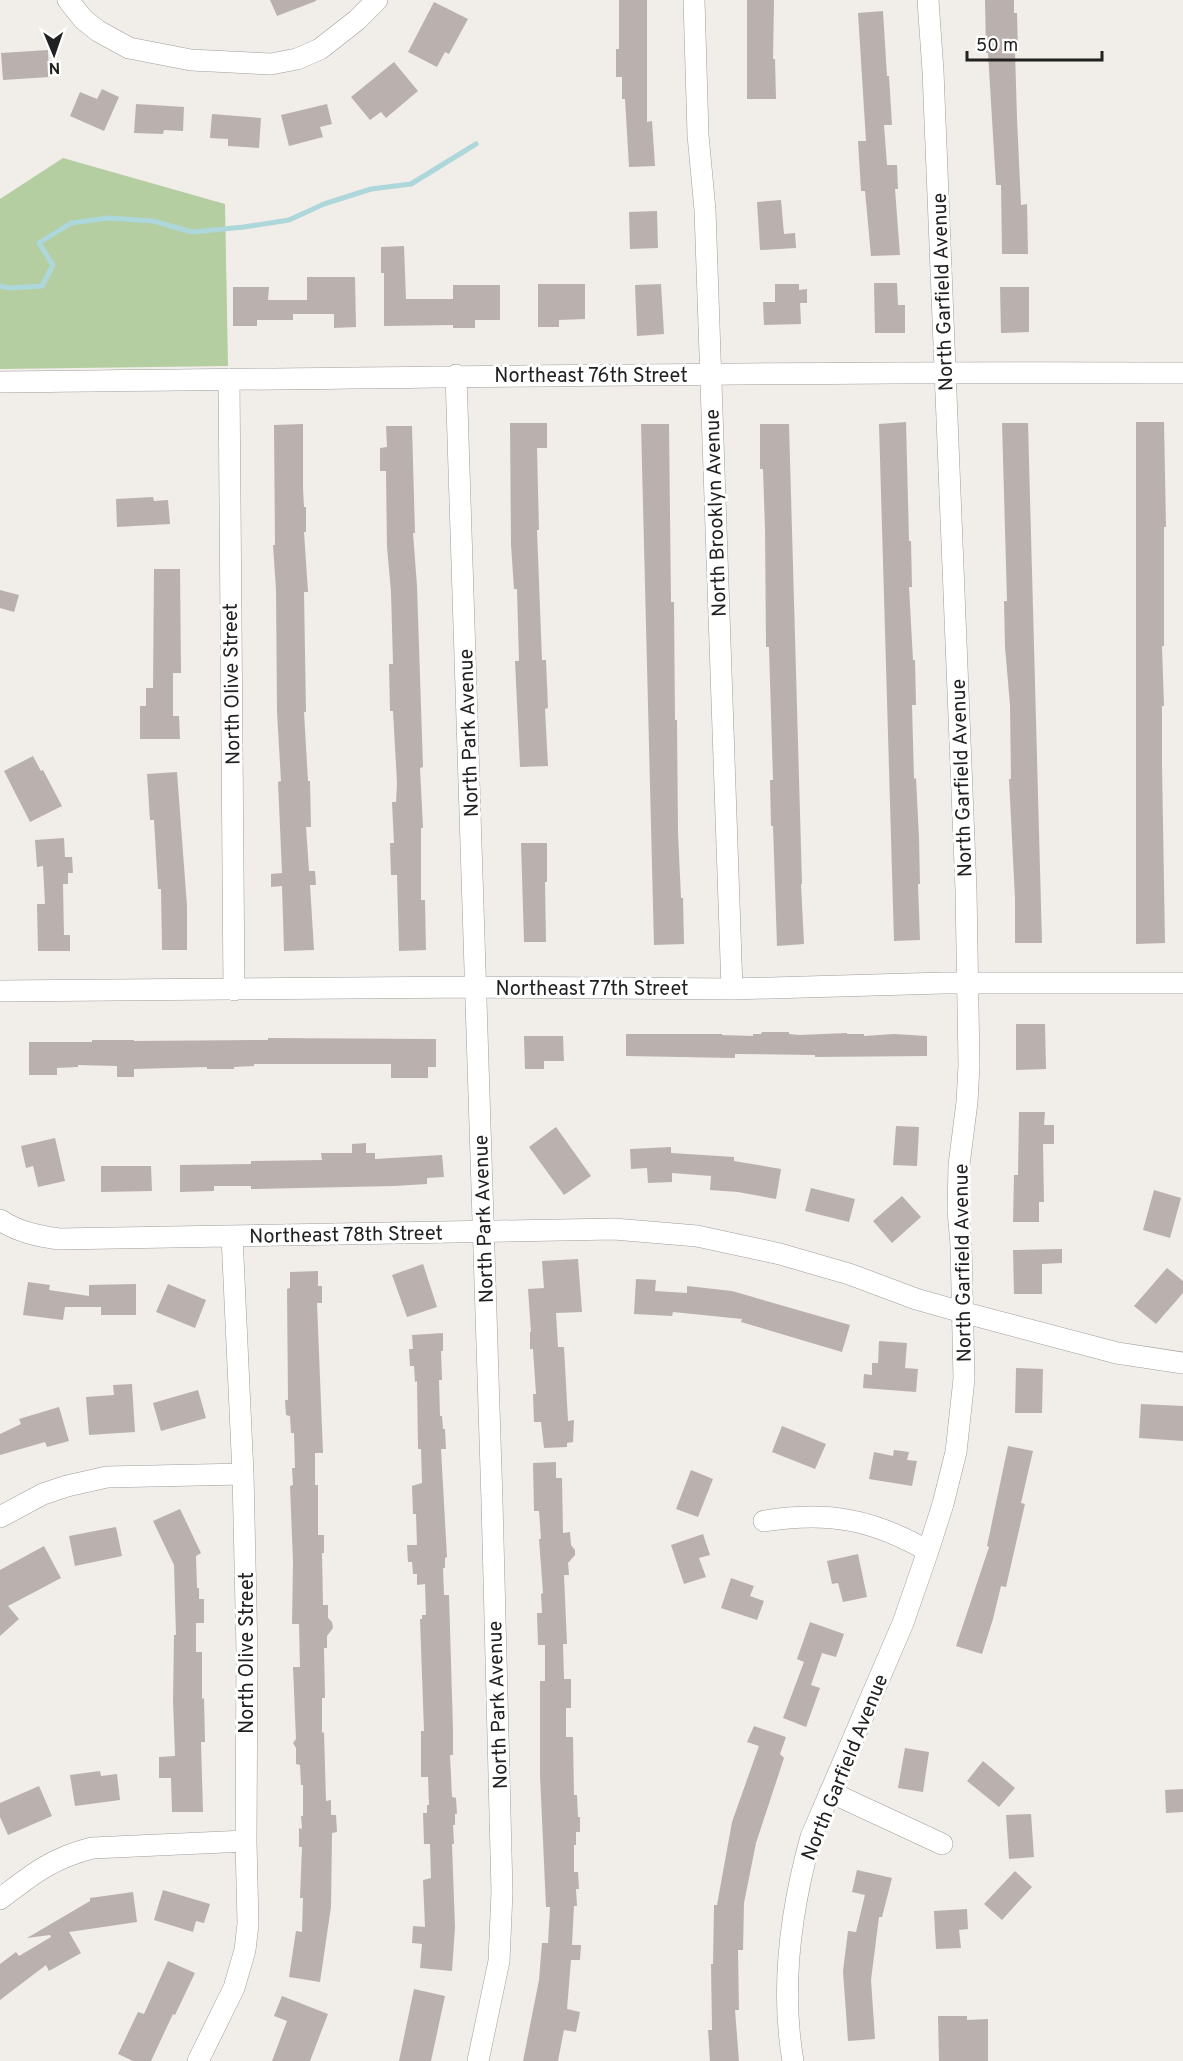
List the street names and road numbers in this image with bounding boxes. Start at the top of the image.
street label: North Garfield Avenue [928,192,960,392]
street label: Northeast 76th Street [494,364,688,390]
street label: North Brooklyn Avenue [700,408,734,617]
street label: North Olive Street [219,603,247,765]
street label: North Park Avenue [454,648,486,818]
street label: North Garfield Avenue [947,678,979,878]
street label: Northeast 77th Street [495,977,689,1003]
street label: North Park Avenue [469,1134,501,1304]
street label: North Garfield Avenue [949,1163,979,1363]
street label: Northeast 78th Street [249,1221,443,1251]
street label: North Olive Street [235,1572,261,1734]
street label: North Park Avenue [483,1620,515,1790]
street label: North Garfield Avenue [797,1671,895,1865]

